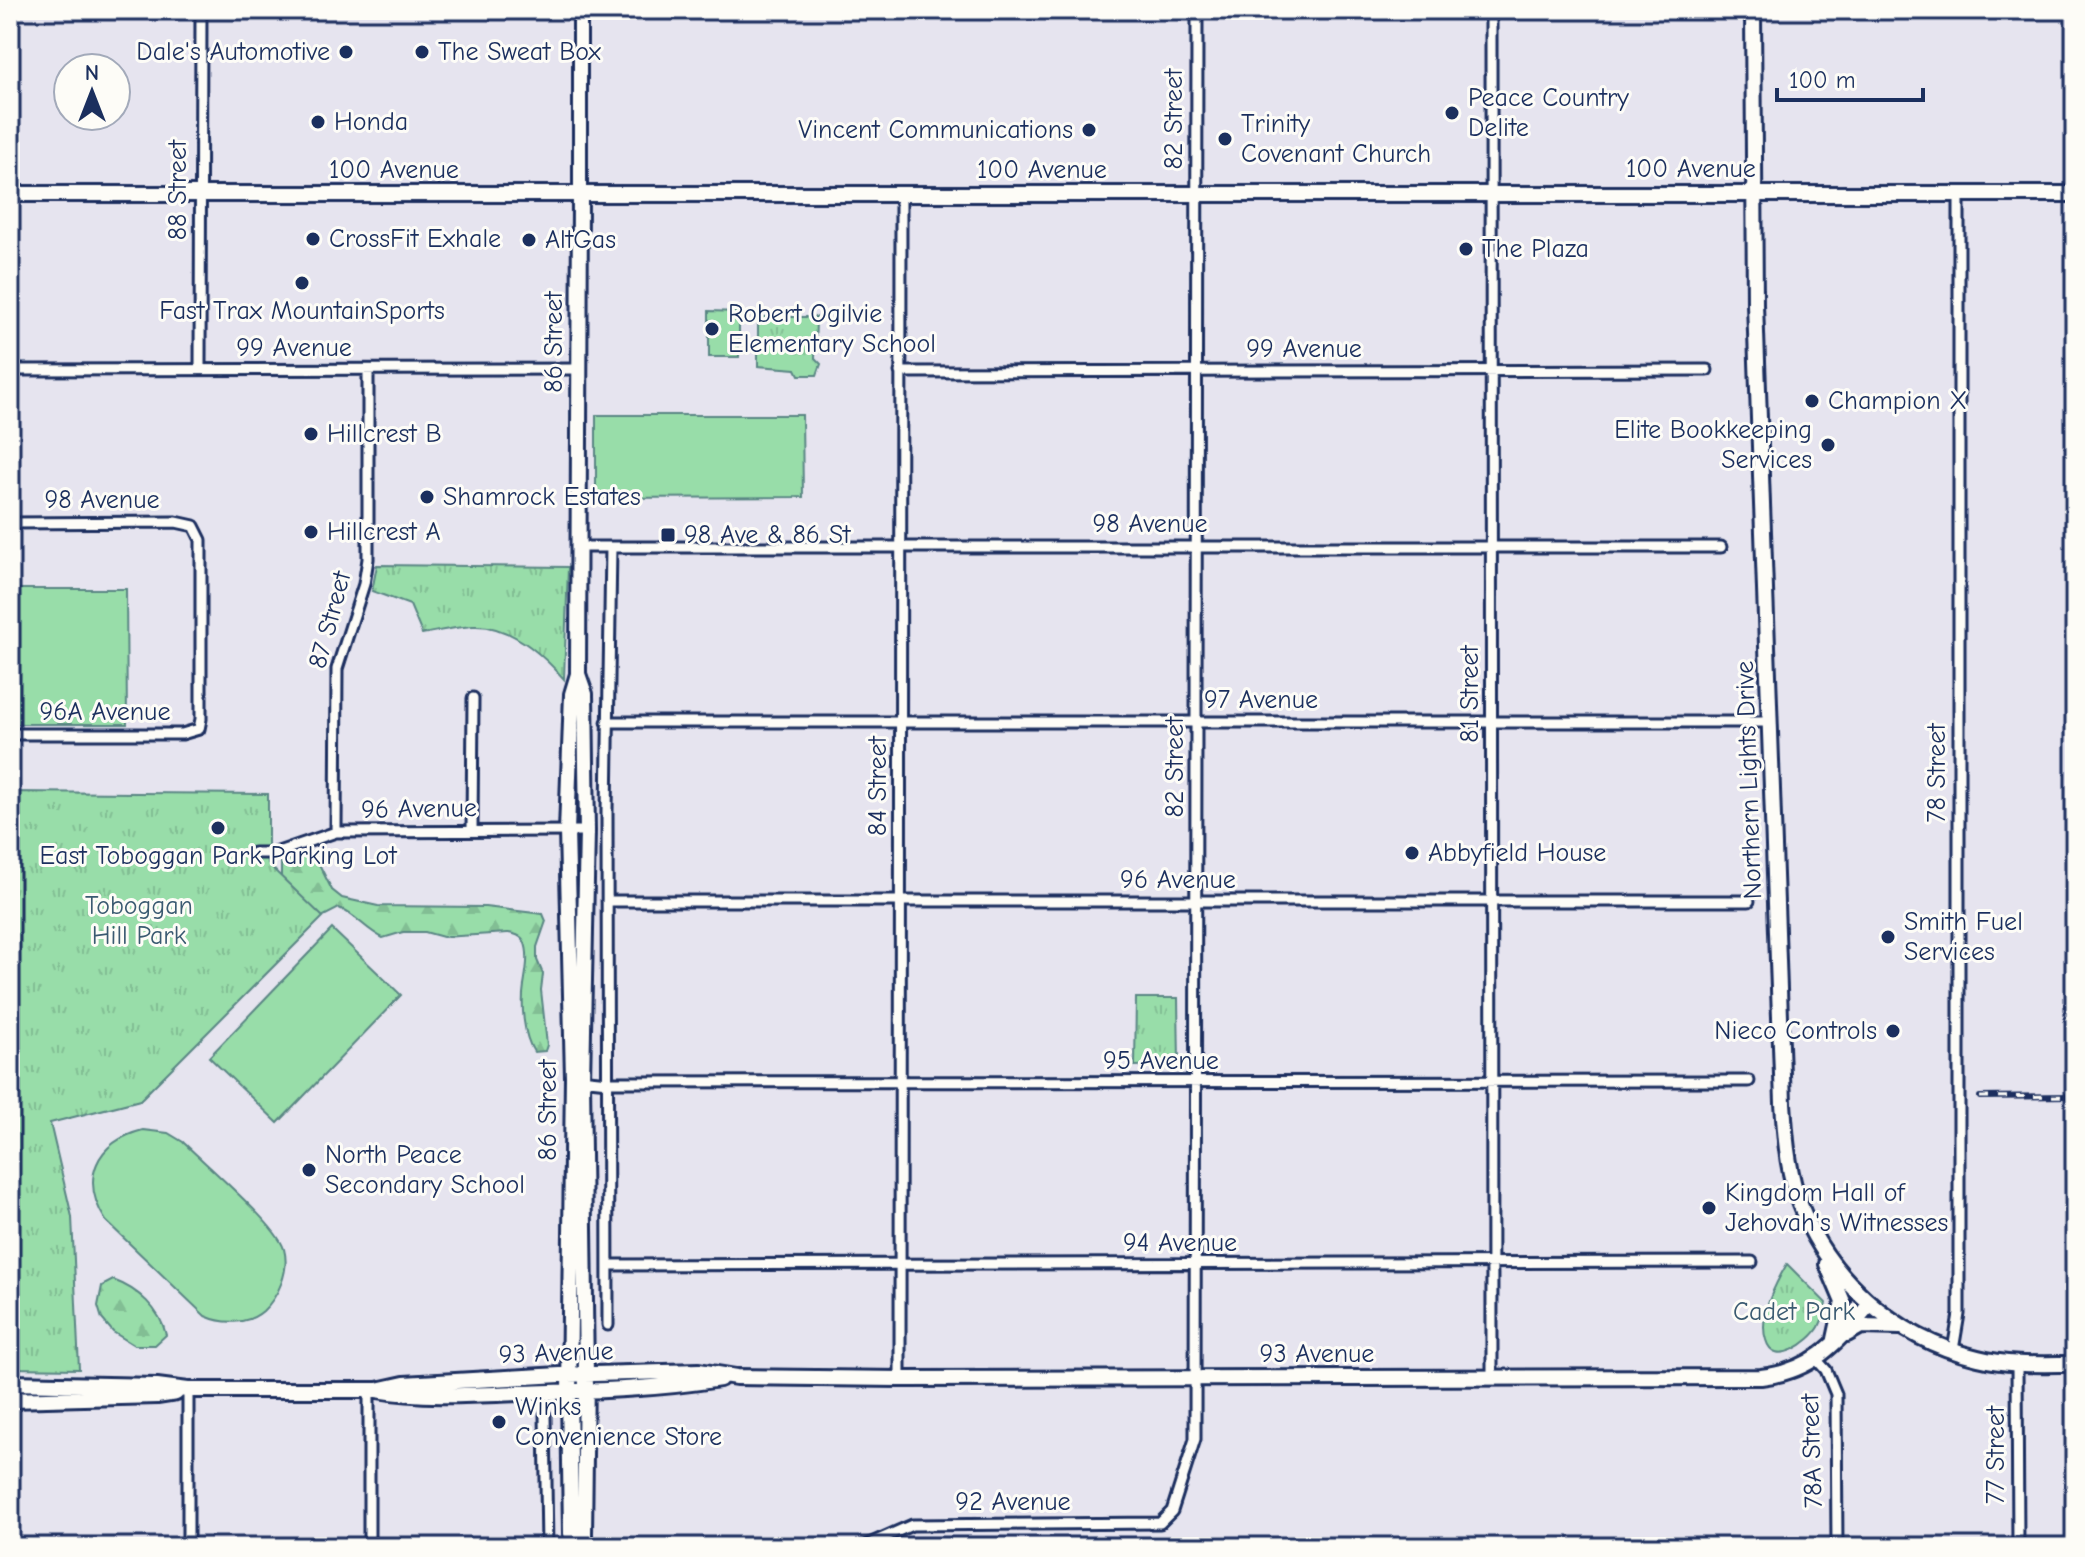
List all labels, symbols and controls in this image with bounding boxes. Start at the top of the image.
place label: Dale's Automotive [136,37,330,67]
place label: The Sweat Box [438,37,601,67]
marker: Dale's Automotive [337,43,355,61]
marker: The Sweat Box [413,43,431,61]
north arrow [52,52,132,132]
scale bar [1777,52,1923,102]
text: N [85,60,99,86]
text: 100 m [1789,66,1856,94]
street label: 82 Street [1159,67,1189,169]
place label: Peace Country Delite [1468,83,1629,143]
marker: Peace Country Delite [1443,104,1461,122]
place label: Honda [334,107,408,137]
place label: Trinity Covenant Church [1241,109,1431,169]
marker: Honda [309,113,327,131]
place label: Vincent Communications [798,115,1073,145]
marker: Vincent Communications [1080,121,1098,139]
marker: Trinity Covenant Church [1216,130,1234,148]
street label: 88 Street [163,138,193,240]
street label: 100 Avenue [1626,154,1756,184]
street label: 100 Avenue [329,155,459,185]
street label: 100 Avenue [977,155,1107,185]
place label: CrossFit Exhale [329,224,501,254]
place label: AltGas [545,225,616,255]
marker: CrossFit Exhale [304,230,322,248]
marker: AltGas [520,231,538,249]
place label: The Plaza [1482,234,1589,264]
marker: The Plaza [1457,240,1475,258]
marker: Fast Trax MountainSports [293,274,311,292]
street label: 86 Street [539,290,569,393]
place label: Fast Trax MountainSports [159,296,445,326]
place label: Robert Ogilvie Elementary School [728,299,936,359]
marker: Robert Ogilvie Elementary School [703,320,721,338]
street label: 99 Avenue [236,333,352,363]
street label: 99 Avenue [1246,334,1362,364]
place label: Champion X [1828,386,1967,416]
marker: Champion X [1803,392,1821,410]
place label: Elite Bookkeeping Services [1614,415,1812,475]
place label: Hillcrest B [327,419,442,449]
marker: Hillcrest B [302,425,320,443]
marker: Elite Bookkeeping Services [1819,436,1837,454]
place label: Shamrock Estates [443,482,641,512]
street label: 98 Avenue [44,485,160,515]
marker: Shamrock Estates [418,488,436,506]
street label: 98 Avenue [1092,509,1208,539]
place label: Hillcrest A [327,517,441,547]
place label: 98 Ave & 86 St [684,520,852,550]
marker: Hillcrest A [302,523,320,541]
marker: 98 Ave & 86 St [659,526,677,544]
street label: 87 Street [303,567,358,672]
street label: 81 Street [1455,644,1485,743]
street label: Northern Lights Drive [1730,660,1768,900]
street label: 97 Avenue [1204,685,1318,715]
street label: 96A Avenue [40,697,170,727]
street label: 82 Street [1160,715,1190,817]
street label: 78 Street [1922,722,1952,823]
street label: 84 Street [863,735,893,836]
street label: 96 Avenue [361,793,477,825]
marker: East Toboggan Park Parking Lot [209,819,227,837]
place label: Abbyfield House [1428,838,1606,868]
place label: East Toboggan Park Parking Lot [39,841,398,871]
marker: Abbyfield House [1403,844,1421,862]
street label: 96 Avenue [1120,865,1236,895]
park label: Toboggan Hill Park [85,891,193,951]
place label: Smith Fuel Services [1904,907,2023,967]
marker: Smith Fuel Services [1879,928,1897,946]
place label: Nieco Controls [1714,1016,1877,1046]
marker: Nieco Controls [1884,1022,1902,1040]
street label: 95 Avenue [1103,1046,1219,1076]
street label: 86 Street [533,1058,563,1161]
place label: North Peace Secondary School [325,1140,525,1200]
marker: North Peace Secondary School [300,1161,318,1179]
place label: Kingdom Hall of Jehovah's Witnesses [1725,1178,1948,1238]
marker: Kingdom Hall of Jehovah's Witnesses [1700,1199,1718,1217]
street label: 94 Avenue [1123,1228,1237,1258]
park label: Cadet Park [1733,1297,1855,1327]
street label: 93 Avenue [498,1336,614,1370]
street label: 93 Avenue [1260,1339,1374,1369]
place label: Winks Convenience Store [515,1392,722,1452]
street label: 78A Street [1795,1392,1829,1509]
street label: 77 Street [1981,1404,2011,1504]
marker: Winks Convenience Store [490,1413,508,1431]
street label: 92 Avenue [955,1487,1071,1517]

